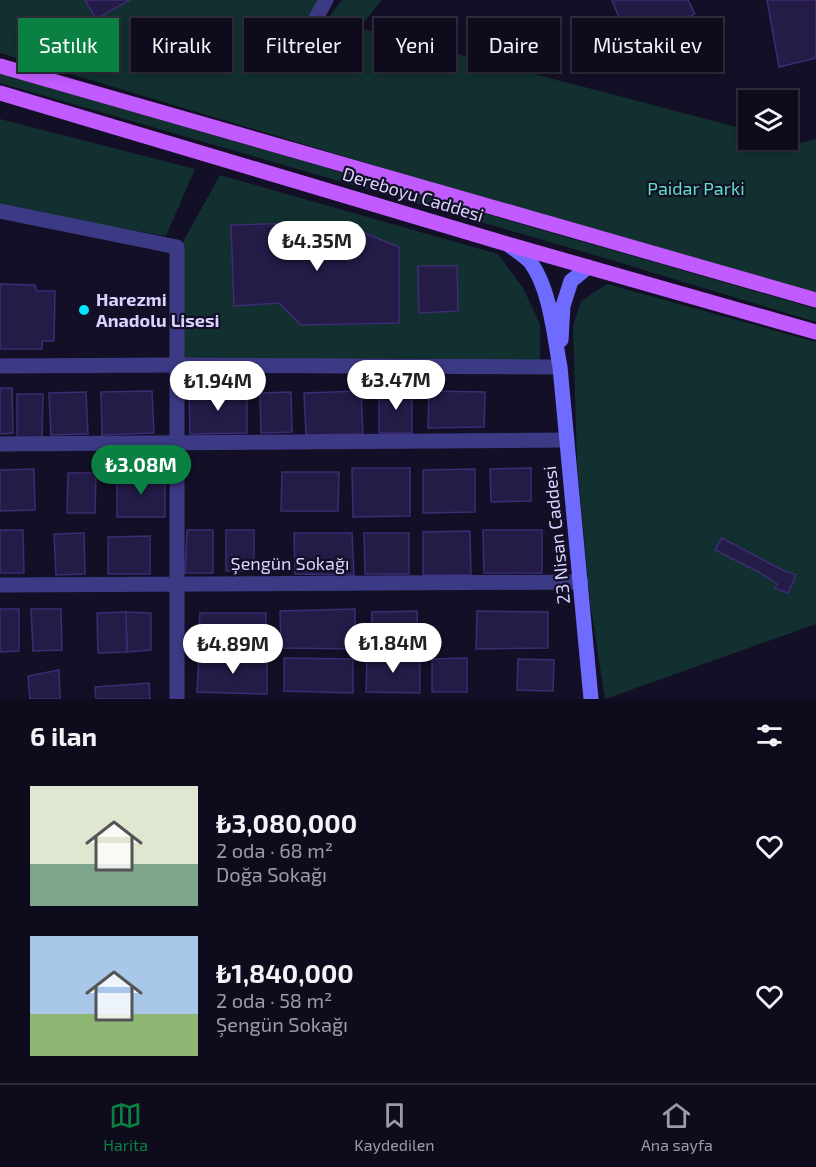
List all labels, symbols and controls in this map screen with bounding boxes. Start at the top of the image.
chip: Satılık [18,18,119,72]
chip: Kiralık [131,18,232,72]
chip: Filtreler [244,18,362,72]
chip: Yeni [374,18,456,72]
chip: Daire [468,18,560,72]
chip: Müstakil ev [572,18,723,72]
map controls [738,90,798,150]
button: layers [738,90,798,150]
street label: Dereboyu Caddesi [340,162,487,226]
park label: Paidar Parki [647,177,745,199]
pin: ₺4.35M [268,221,366,272]
text: ₺4.35M [282,228,352,252]
place label: Harezmi Anadolu Lisesi [96,288,220,331]
marker: Harezmi Anadolu Lisesi [77,303,91,317]
pin: ₺3.47M [347,360,445,411]
pin: ₺1.94M [169,361,267,412]
text: ₺3.47M [361,367,431,391]
text: ₺1.94M [184,368,252,392]
pin: ₺3.08M [92,445,190,496]
text: ₺3.08M [105,452,177,476]
street label: 23 Nisan Caddesi [538,465,574,605]
street label: Şengün Sokağı [231,552,349,575]
pin: ₺1.84M [344,623,442,674]
pin: ₺4.89M [184,624,282,675]
text: ₺1.84M [359,630,427,654]
text: ₺4.89M [197,631,269,655]
icon: filters [753,719,786,752]
text: 6 ilan [30,720,97,751]
text: ₺3,080,000 [216,807,357,838]
icon: home [78,810,150,882]
icon: heart [753,830,786,863]
text: 2 oda · 68 m² [216,838,333,862]
text: Doğa Sokağı [216,862,327,886]
text: ₺1,840,000 [216,957,354,988]
icon: home [78,960,150,1032]
icon: heart [753,980,786,1013]
text: 2 oda · 58 m² [216,988,332,1012]
text: Şengün Sokağı [216,1012,348,1036]
tab: Harita [103,1099,148,1154]
tab: Kaydedilen [354,1099,435,1154]
tab: Ana sayfa [641,1099,713,1154]

